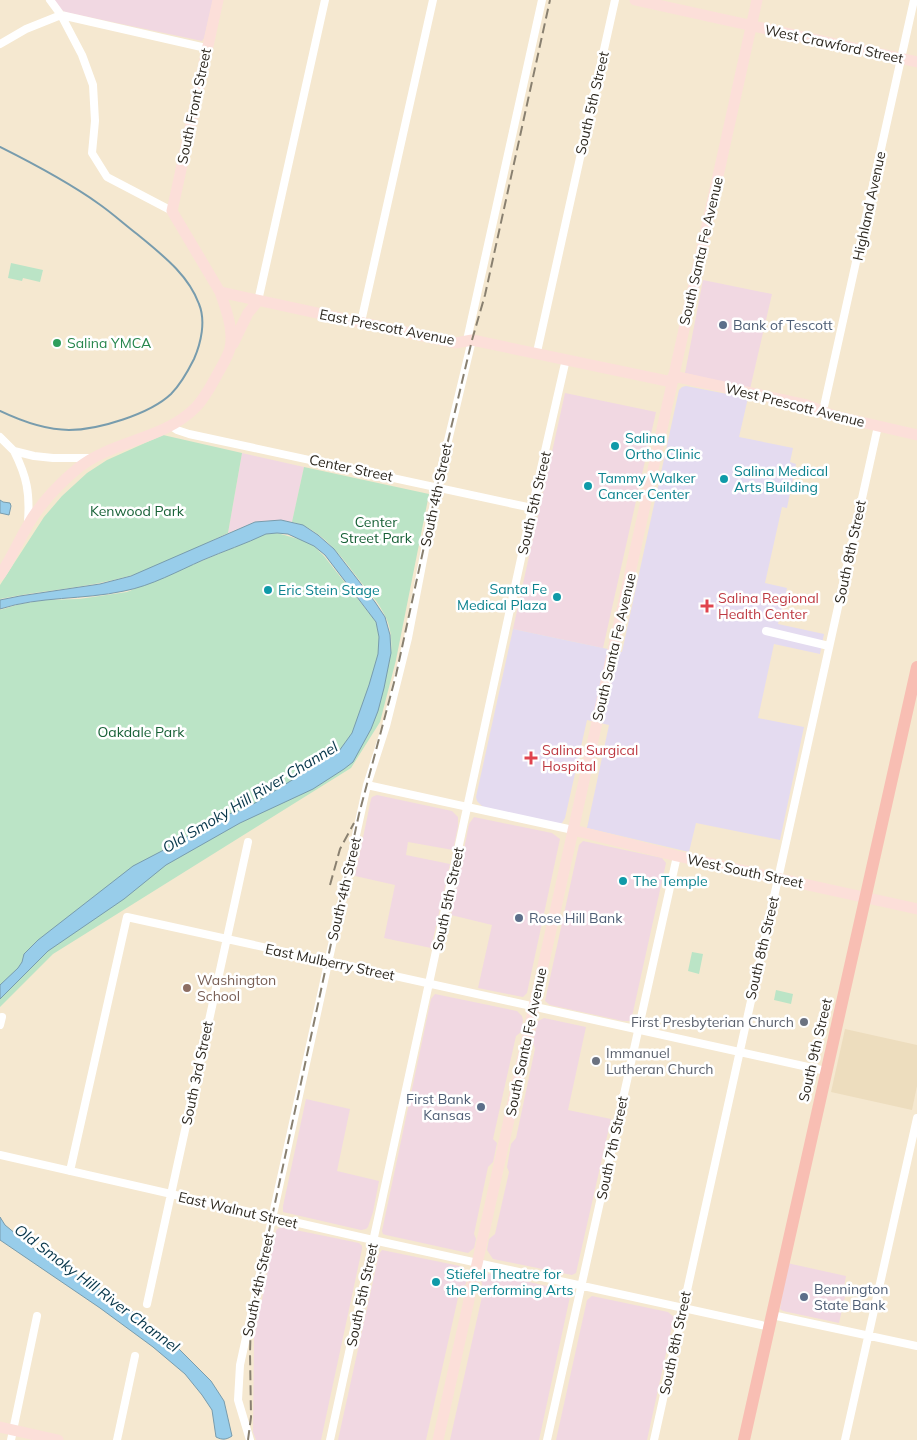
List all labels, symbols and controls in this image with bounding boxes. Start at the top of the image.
street label: West Crawford Street [763,21,905,68]
street label: South Front Street [173,46,215,165]
street label: South 5th Street [571,50,613,156]
street label: Highland Avenue [849,150,889,262]
street label: South Santa Fe Avenue [675,175,727,327]
street label: East Prescott Avenue [318,305,456,349]
place label: Bank of Tescott [733,316,833,334]
marker: Bank of Tescott [717,319,729,331]
place label: Salina YMCA [67,334,152,352]
marker: Salina YMCA [51,337,63,349]
street label: West Prescott Avenue [723,379,867,431]
place label: Salina Ortho Clinic [625,429,701,463]
marker: Salina Ortho Clinic [609,440,621,452]
street label: South 4th Street [416,441,456,548]
street label: Center Street [308,450,394,486]
street label: South 5th Street [513,450,555,556]
place label: Salina Medical Arts Building [734,462,828,496]
place label: Tammy Walker Cancer Center [598,469,697,503]
marker: Salina Medical Arts Building [718,473,730,485]
marker: Tammy Walker Cancer Center [582,480,594,492]
street label: South 8th Street [830,498,870,605]
park label: Kenwood Park [90,502,185,520]
park label: Center Street Park [340,513,413,547]
street label: South Santa Fe Avenue [588,571,640,723]
place label: Santa Fe Medical Plaza [457,580,547,614]
place label: Eric Stein Stage [278,581,380,599]
marker: Eric Stein Stage [262,584,274,596]
place label: Salina Regional Health Center [718,589,819,623]
marker: Santa Fe Medical Plaza [551,591,563,603]
marker: Salina Regional Health Center [700,599,714,613]
park label: Oakdale Park [97,723,185,741]
water label: Old Smoky Hill River Channel [159,737,342,857]
place label: Salina Surgical Hospital [542,741,638,775]
marker: Salina Surgical Hospital [524,751,538,765]
street label: South 4th Street [323,836,365,942]
street label: South 5th Street [428,845,468,952]
street label: West South Street [685,850,805,892]
place label: The Temple [633,872,708,890]
marker: The Temple [617,875,629,887]
street label: South 8th Street [741,895,783,1001]
place label: Rose Hill Bank [529,909,623,927]
marker: Rose Hill Bank [513,912,525,924]
street label: East Mulberry Street [264,939,396,985]
street label: South Santa Fe Avenue [501,966,551,1118]
place label: Washington School [197,971,276,1005]
marker: Washington School [181,982,193,994]
street label: South 9th Street [794,997,836,1103]
place label: First Presbyterian Church [631,1013,794,1031]
marker: First Presbyterian Church [798,1016,810,1028]
street label: South 3rd Street [177,1019,217,1127]
place label: Immanuel Lutheran Church [606,1044,714,1078]
marker: Immanuel Lutheran Church [590,1055,602,1067]
place label: First Bank Kansas [406,1090,472,1124]
street label: South 7th Street [592,1094,632,1201]
marker: First Bank Kansas [475,1101,487,1113]
street label: East Walnut Street [177,1188,300,1233]
water label: Old Smoky Hill River Channel [11,1220,183,1356]
street label: South 4th Street [238,1231,278,1338]
street label: South 5th Street [342,1241,382,1348]
place label: Stiefel Theatre for the Performing Arts [446,1265,573,1299]
marker: Stiefel Theatre for the Performing Arts [430,1276,442,1288]
place label: Bennington State Bank [814,1280,889,1314]
street label: South 8th Street [655,1289,695,1396]
marker: Bennington State Bank [798,1291,810,1303]

